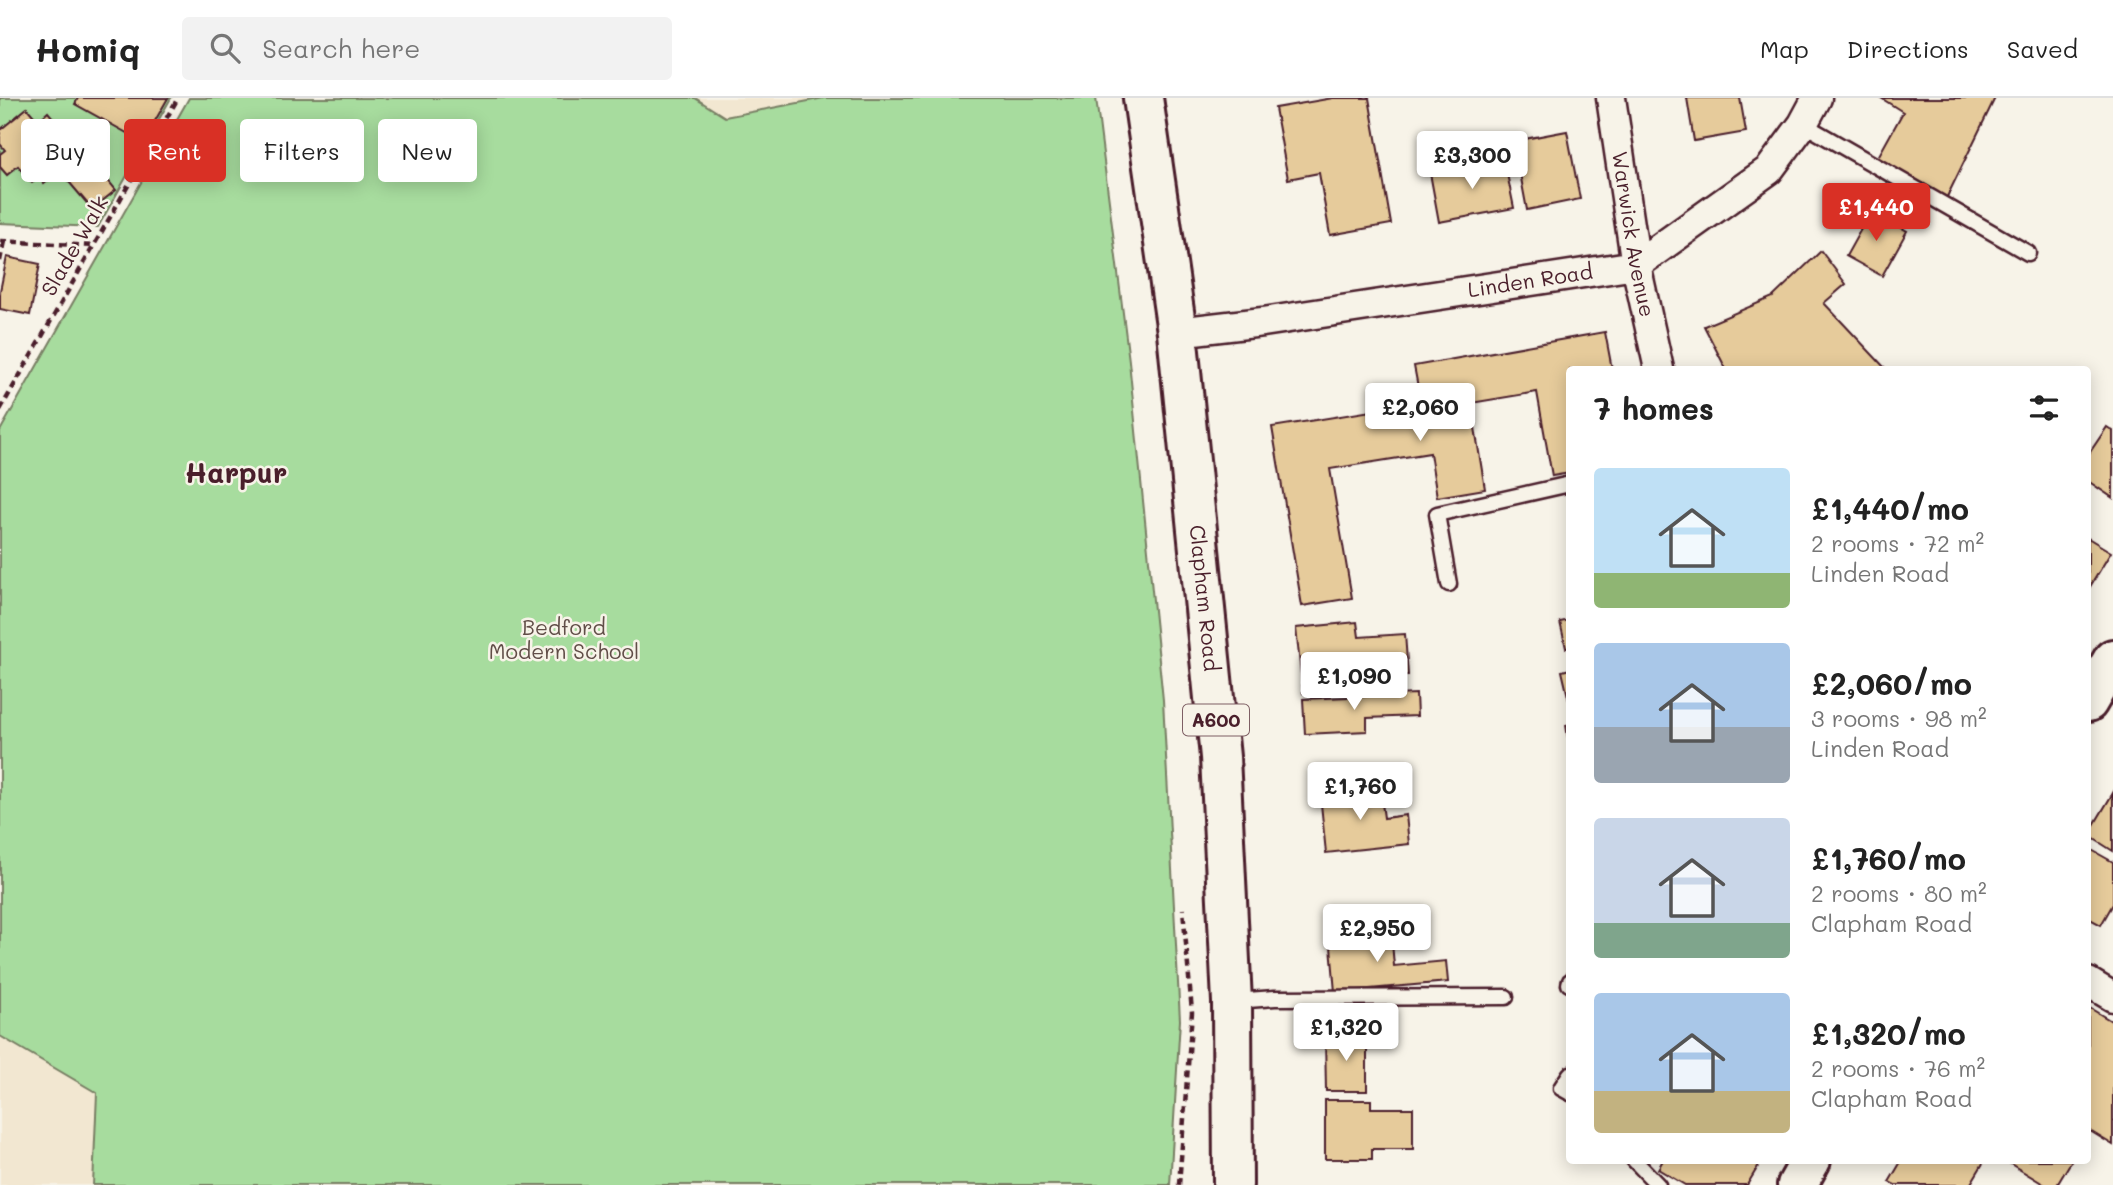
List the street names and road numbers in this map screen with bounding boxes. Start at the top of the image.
street label: Warwick Avenue [1607,149,1662,319]
street label: Slade Walk [34,190,113,300]
street label: Linden Road [1466,257,1594,303]
street label: Clapham Road [1185,523,1226,673]
road number: A600 [1183,705,1249,736]

